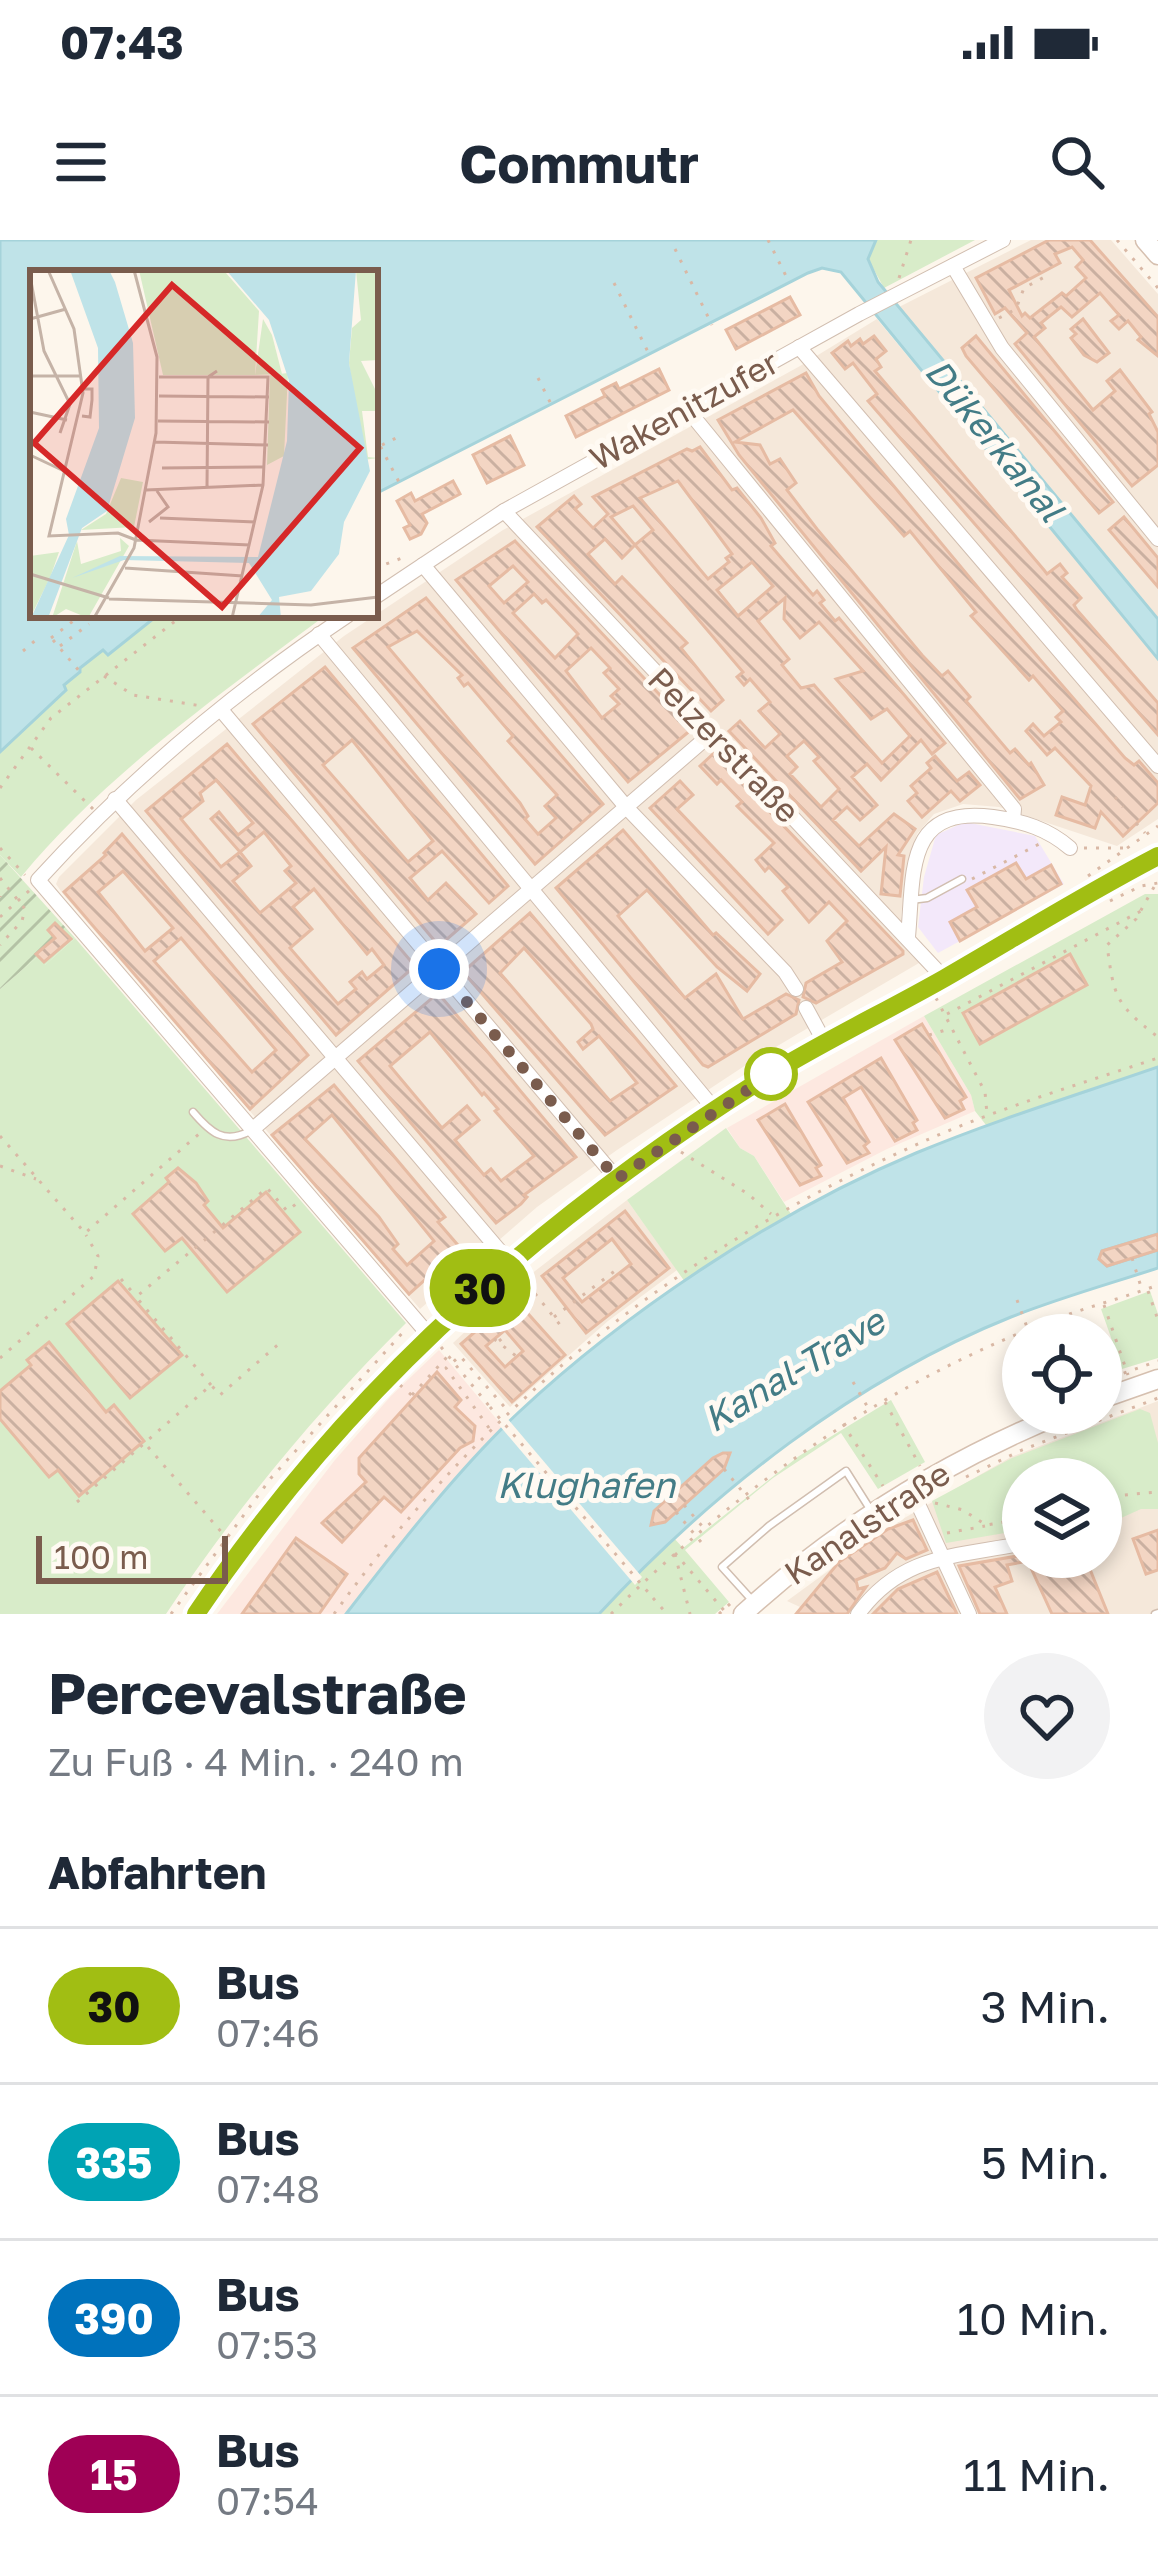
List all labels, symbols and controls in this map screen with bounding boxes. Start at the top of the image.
text: 07:43 [60,15,184,69]
icon: menu [48,129,114,195]
icon: search [1044,129,1110,195]
text: Commutr [459,130,699,195]
inset map [30,270,378,618]
street label: Wakenitzufer [583,342,785,477]
water label: Dükerkanal [917,350,1075,530]
street label: Pelzerstraße [641,659,808,830]
your location [409,939,469,999]
unlabelled marker [746,1049,796,1099]
line badge: 30 [426,1249,534,1327]
text: 30 [454,1263,506,1313]
water label: Kanal-Trave [696,1298,893,1440]
map controls [1002,1314,1122,1578]
button: locate [1002,1314,1122,1434]
street label: Kanalstraße [777,1453,957,1592]
button: layers [1002,1458,1122,1578]
water label: Klughafen [497,1463,677,1506]
scale bar [36,1530,228,1583]
text: 100 m [54,1537,148,1576]
button: heart [984,1653,1110,1779]
text: Percevalstraße [48,1658,467,1727]
text: Zu Fuß · 4 Min. · 240 m [48,1738,464,1785]
text: Abfahrten [48,1845,266,1899]
text: Bus [216,1955,300,2009]
text: 3 Min. [980,1979,1110,2033]
text: 30 [88,1981,140,2031]
text: 07:46 [216,2009,320,2056]
text: Bus [216,2111,300,2165]
text: 5 Min. [981,2135,1110,2189]
text: 335 [76,2137,152,2187]
text: 07:48 [216,2165,320,2212]
text: Bus [216,2267,300,2321]
text: 10 Min. [957,2291,1110,2345]
text: 390 [74,2293,154,2343]
text: 07:53 [216,2321,318,2368]
text: Bus [216,2423,300,2477]
text: 11 Min. [963,2447,1110,2501]
text: 15 [90,2449,138,2499]
text: 07:54 [216,2477,319,2524]

